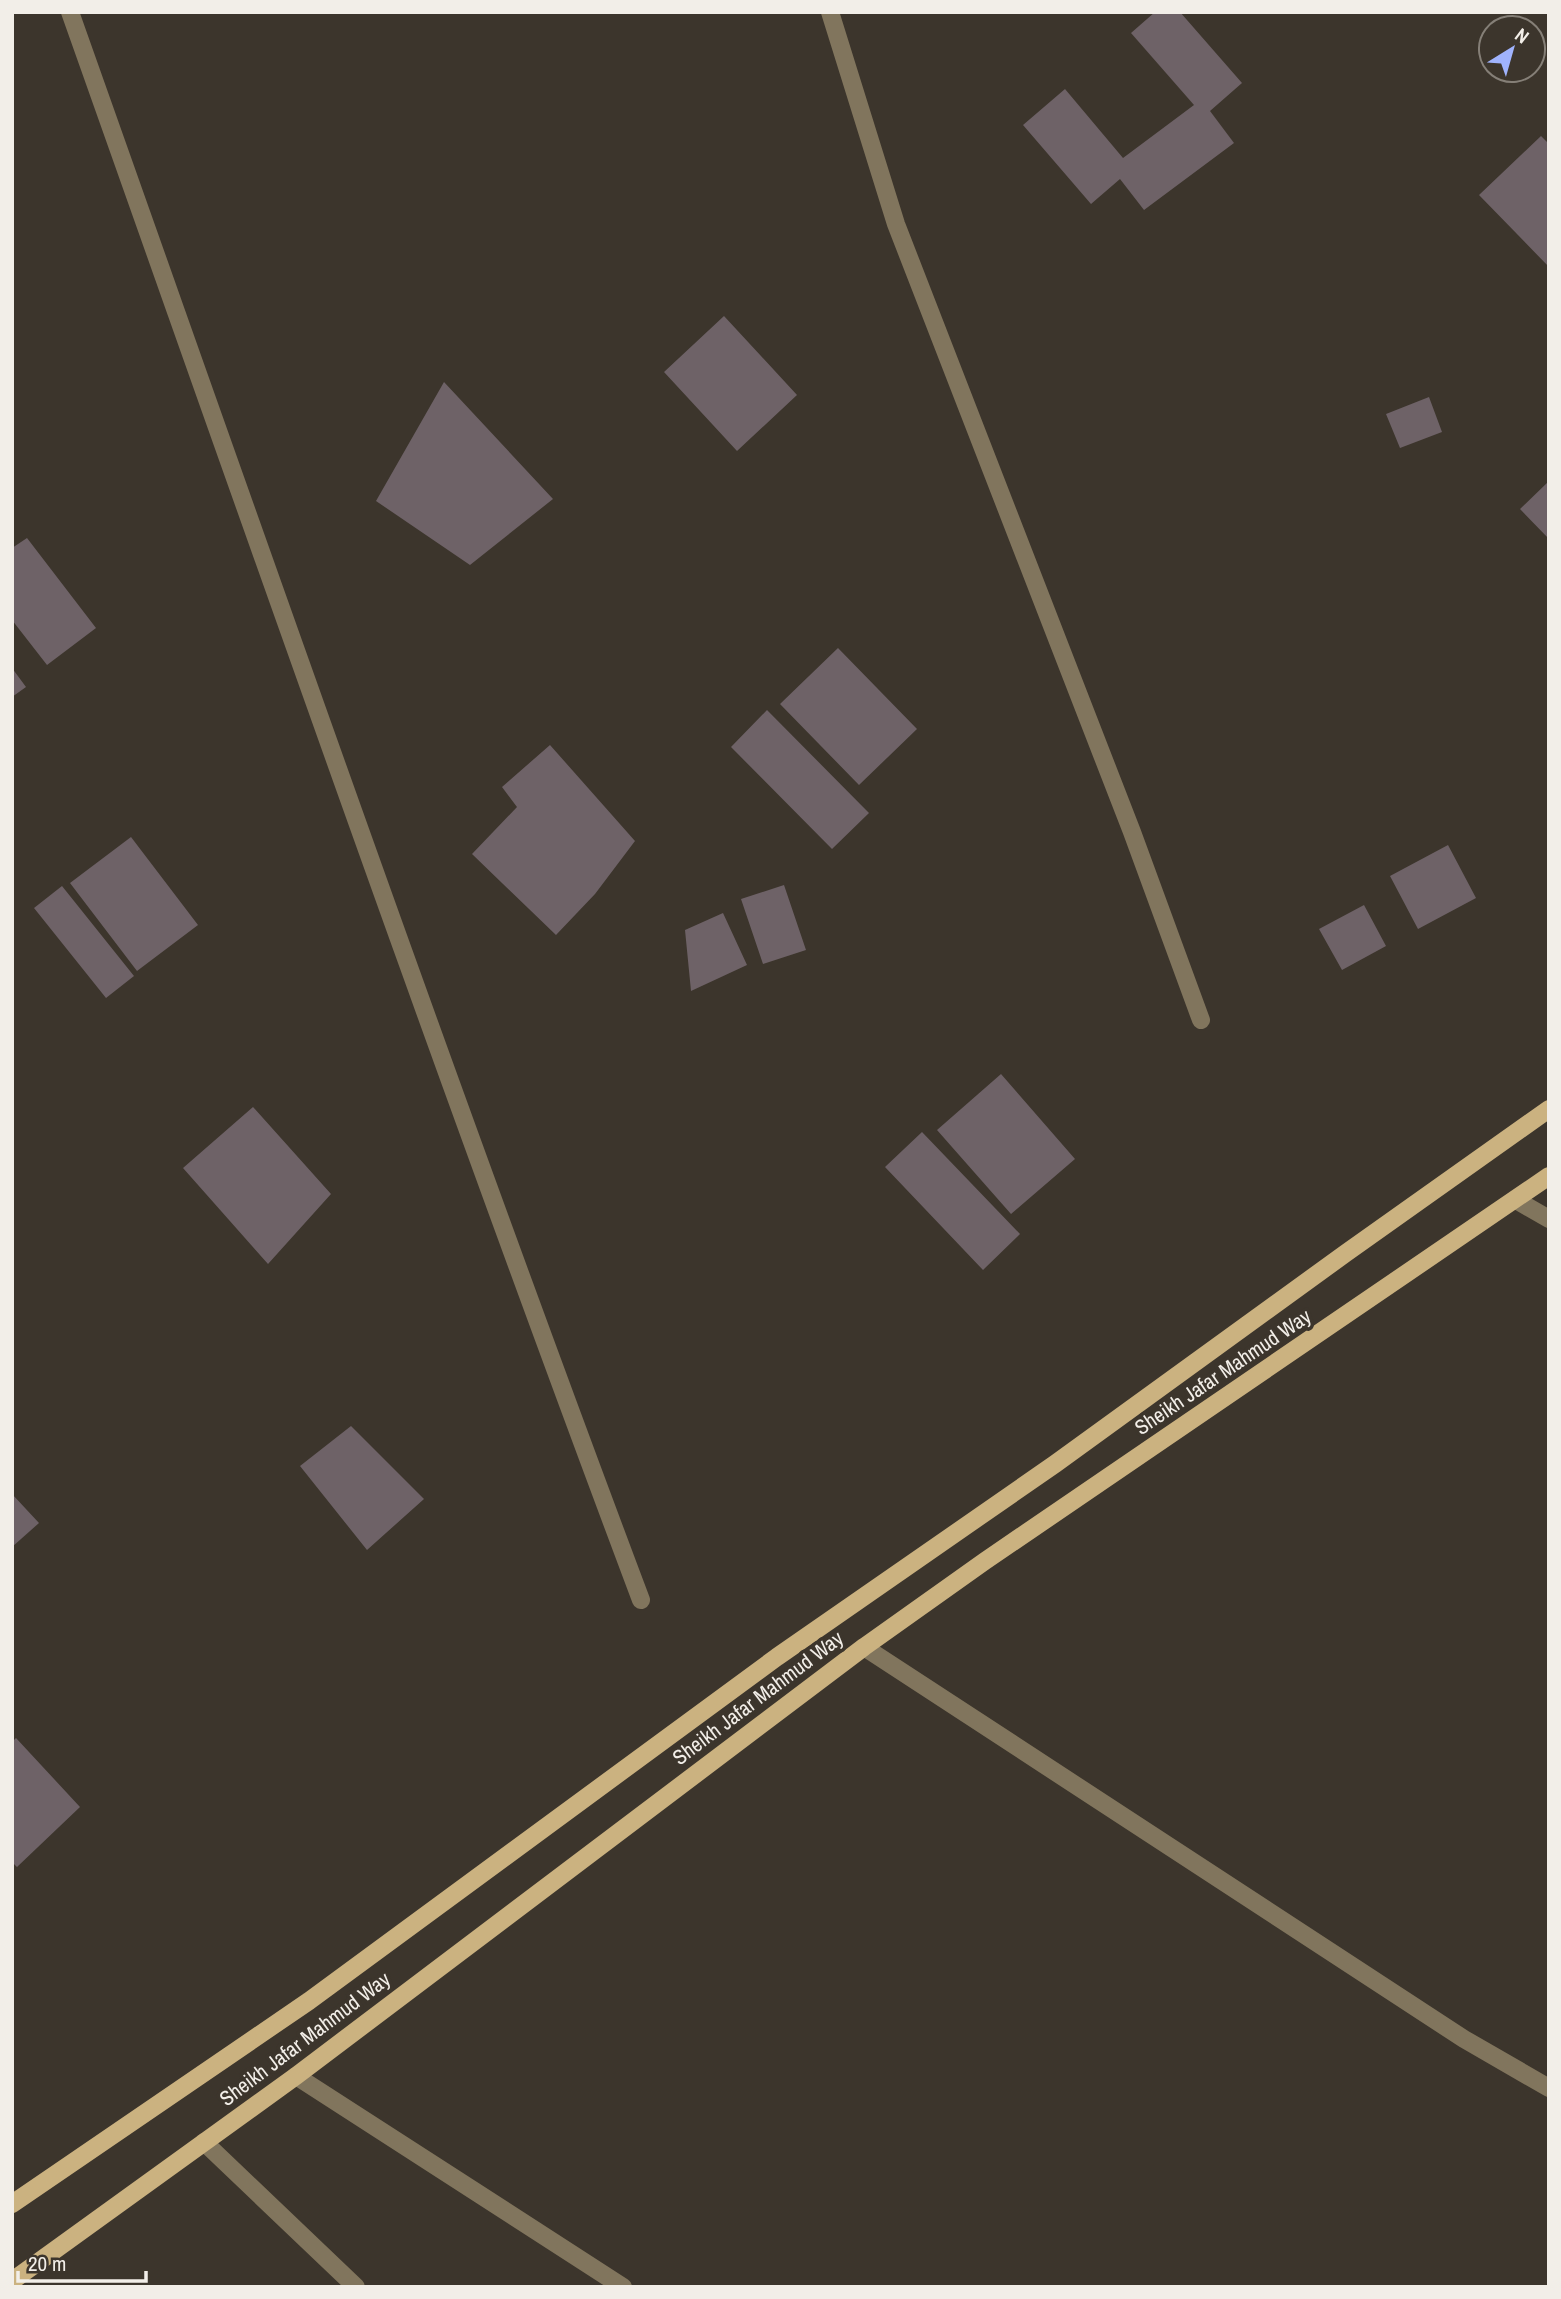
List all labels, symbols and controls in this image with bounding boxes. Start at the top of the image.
north arrow [1477,14,1547,84]
text: N [1510,22,1535,49]
street label: Sheikh Jafar Mahmud Way [1129,1301,1317,1442]
street label: Sheikh Jafar Mahmud Way [666,1623,849,1771]
street label: Sheikh Jafar Mahmud Way [213,1964,396,2112]
scale bar [18,2240,145,2284]
text: 20 m [28,2249,66,2278]

